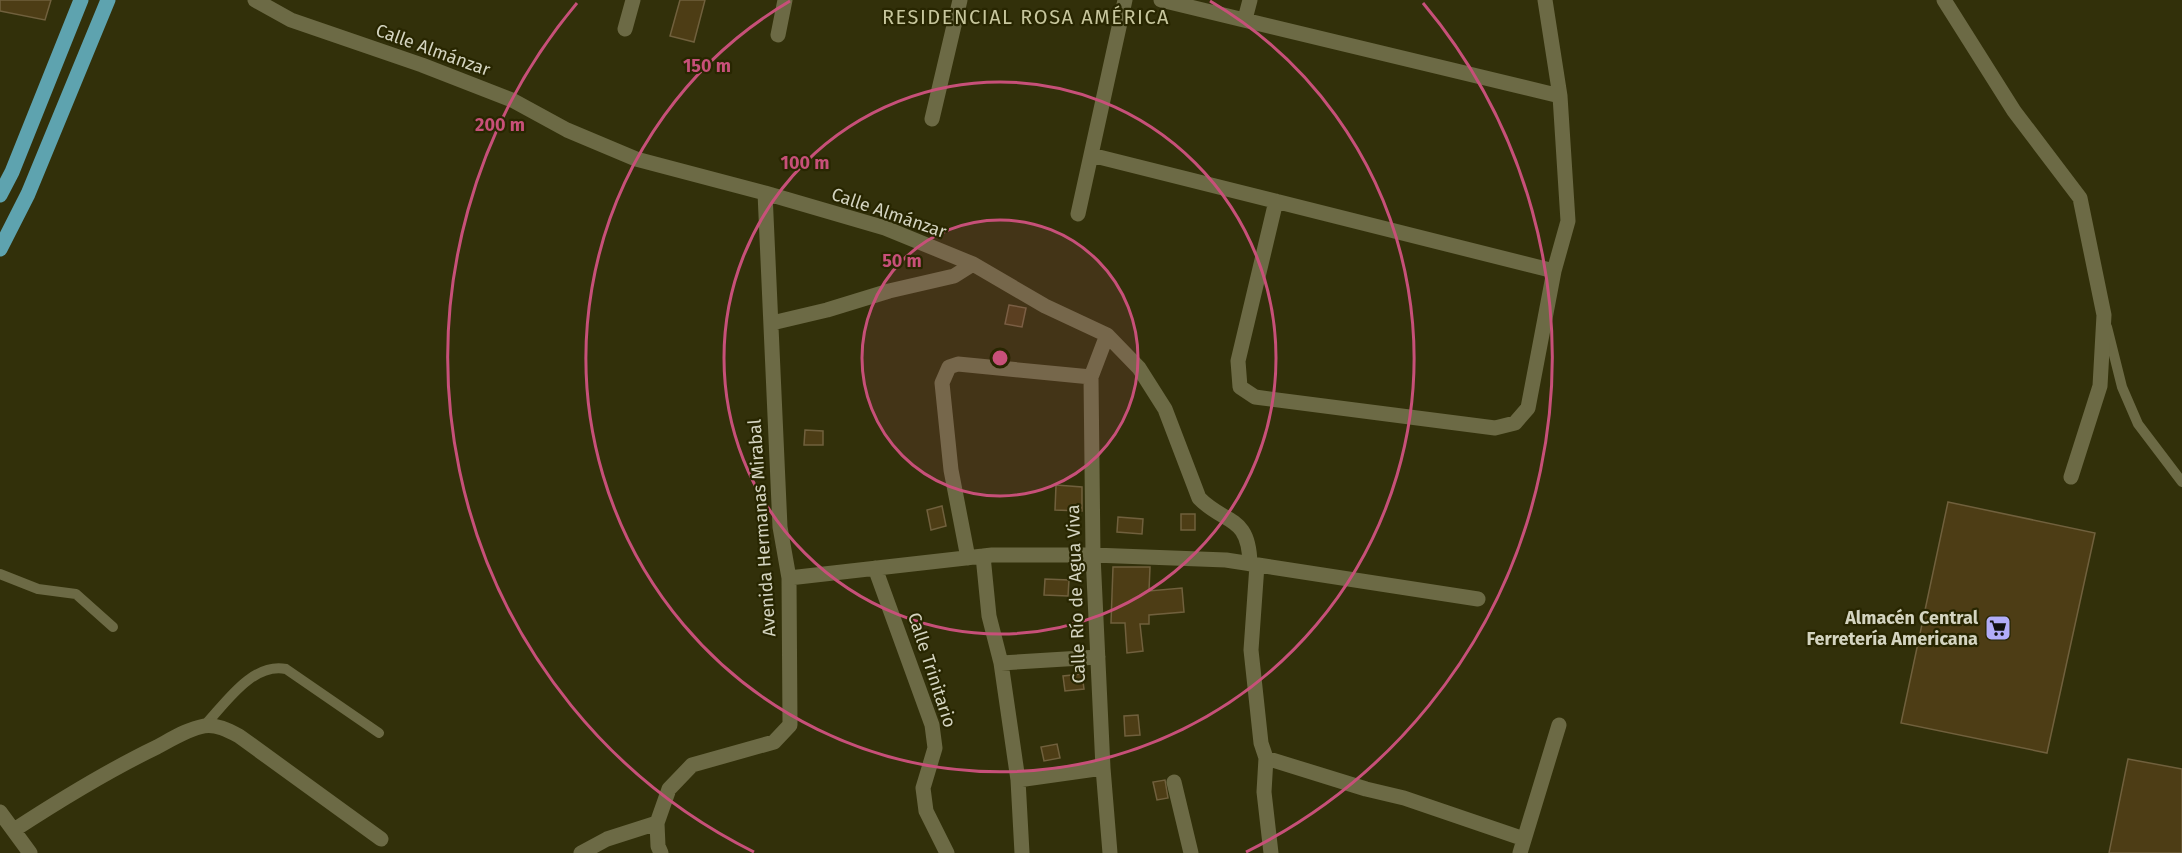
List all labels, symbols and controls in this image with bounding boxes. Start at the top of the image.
district label: RESIDENCIAL ROSA AMÉRICA [882,5,1170,29]
street label: Calle Almánzar [373,19,493,81]
text: 150 m [683,55,731,77]
text: 200 m [475,114,525,136]
text: 100 m [781,152,829,174]
street label: Calle Almánzar [829,183,949,243]
text: 50 m [882,250,922,272]
centre of rings [990,348,1010,368]
street label: Avenida Hermanas Mirabal [743,418,781,638]
street label: Calle Río de Agua Viva [1062,504,1090,684]
place label: Almacén Central Ferretería Americana [1806,607,1979,650]
street label: Calle Trinitario [903,610,961,730]
supermarket icon: Almacén Central Ferretería Americana [1983,613,2013,643]

